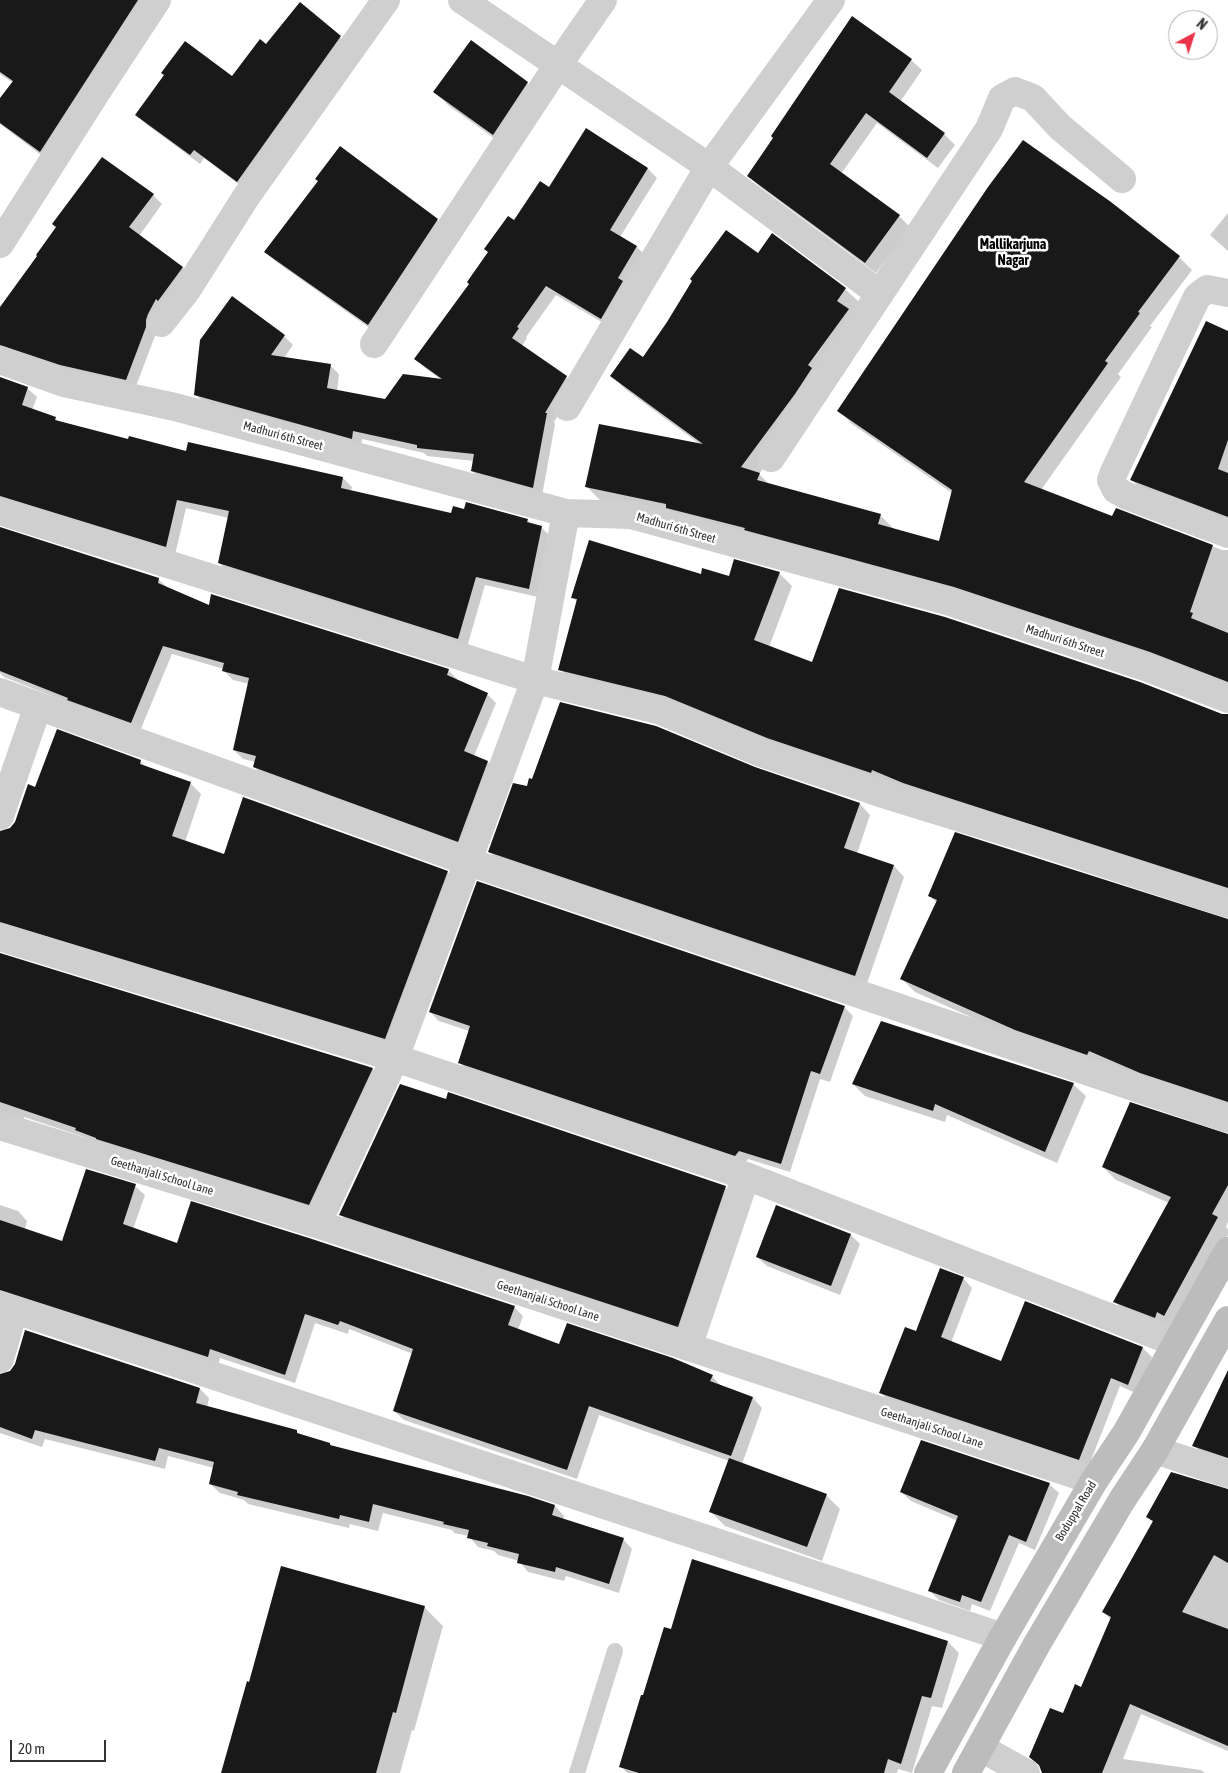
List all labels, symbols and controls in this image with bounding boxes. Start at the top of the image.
north arrow [1168,10,1218,60]
text: N [1194,15,1210,33]
district label: Mallikarjuna Nagar [980,237,1046,270]
street label: Madhuri 6th Street [242,418,324,454]
street label: Madhuri 6th Street [635,510,717,546]
street label: Madhuri 6th Street [1024,622,1106,660]
street label: Geethanjali School Lane [109,1154,215,1198]
street label: Geethanjali School Lane [495,1278,601,1324]
street label: Geethanjali School Lane [879,1405,985,1451]
street label: Boduppal Road [1052,1478,1100,1544]
scale bar [12,1730,109,1762]
text: 20 m [18,1740,45,1757]

